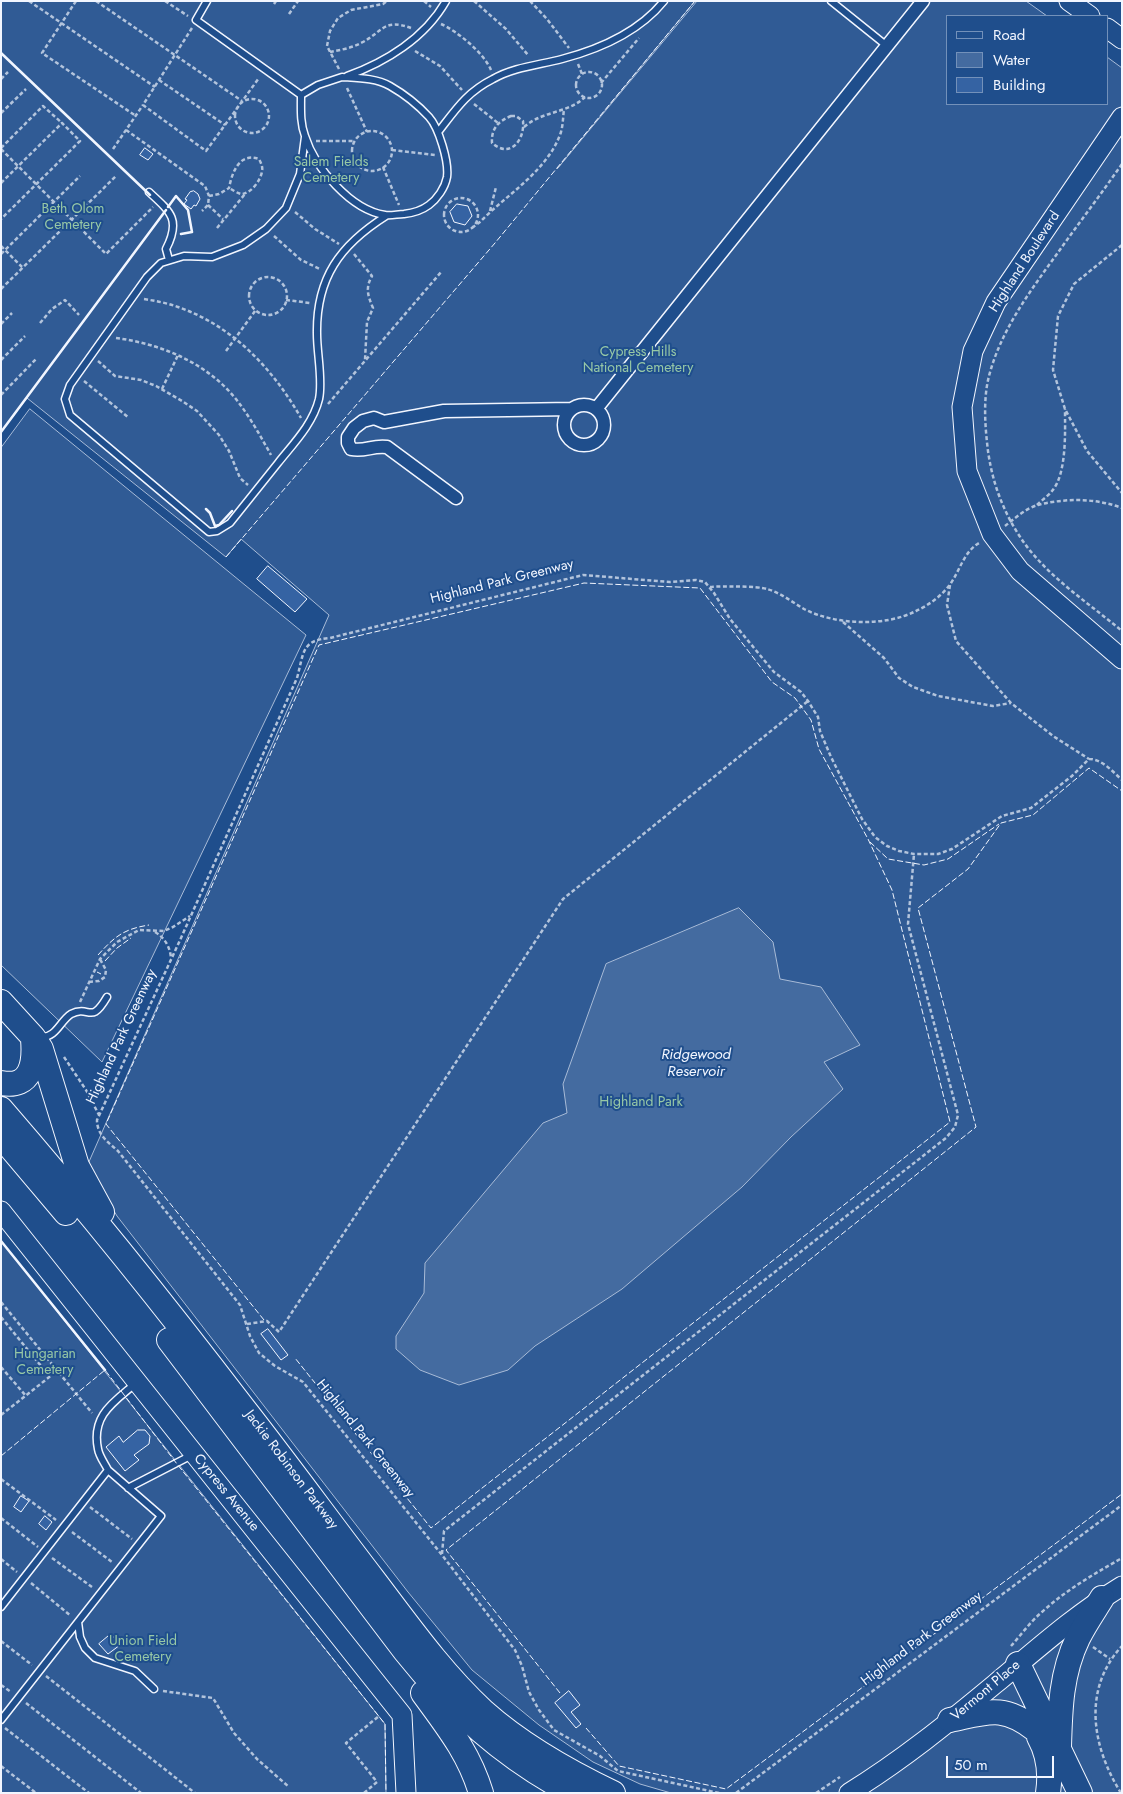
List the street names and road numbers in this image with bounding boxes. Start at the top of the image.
street label: Highland Boulevard [986,208,1064,316]
street label: Highland Park Greenway [429,556,575,608]
street label: Highland Park Greenway [83,967,161,1107]
street label: Highland Park Greenway [312,1377,418,1501]
street label: Jackie Robinson Parkway [241,1407,341,1533]
street label: Cypress Avenue [190,1451,262,1535]
street label: Highland Park Greenway [858,1588,986,1690]
street label: Vermont Place [948,1657,1024,1725]

